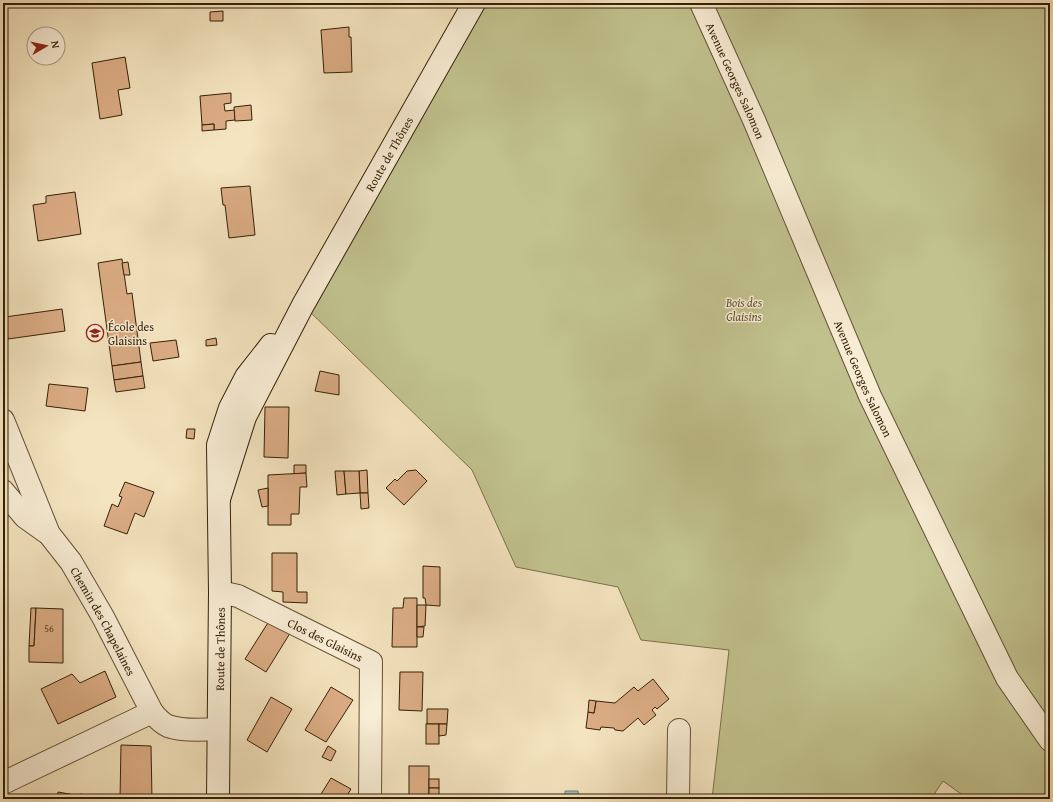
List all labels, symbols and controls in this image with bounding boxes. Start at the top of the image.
street label: Avenue Georges Salomon [702,19,770,142]
north arrow [26,26,66,66]
text: N [47,40,64,50]
street label: Route de Thônes [361,113,417,194]
park label: Bois des Glaisins [725,294,763,325]
street label: Avenue Georges Salomon [830,317,897,440]
place label: École des Glaisins [108,318,154,349]
school or university icon: École des Glaisins [85,323,105,343]
street label: Chemin des Chapelaines [67,563,140,679]
street label: Route de Thônes [211,607,228,691]
street label: Clos des Glaisins [285,614,366,665]
house number: 56 [44,621,54,636]

